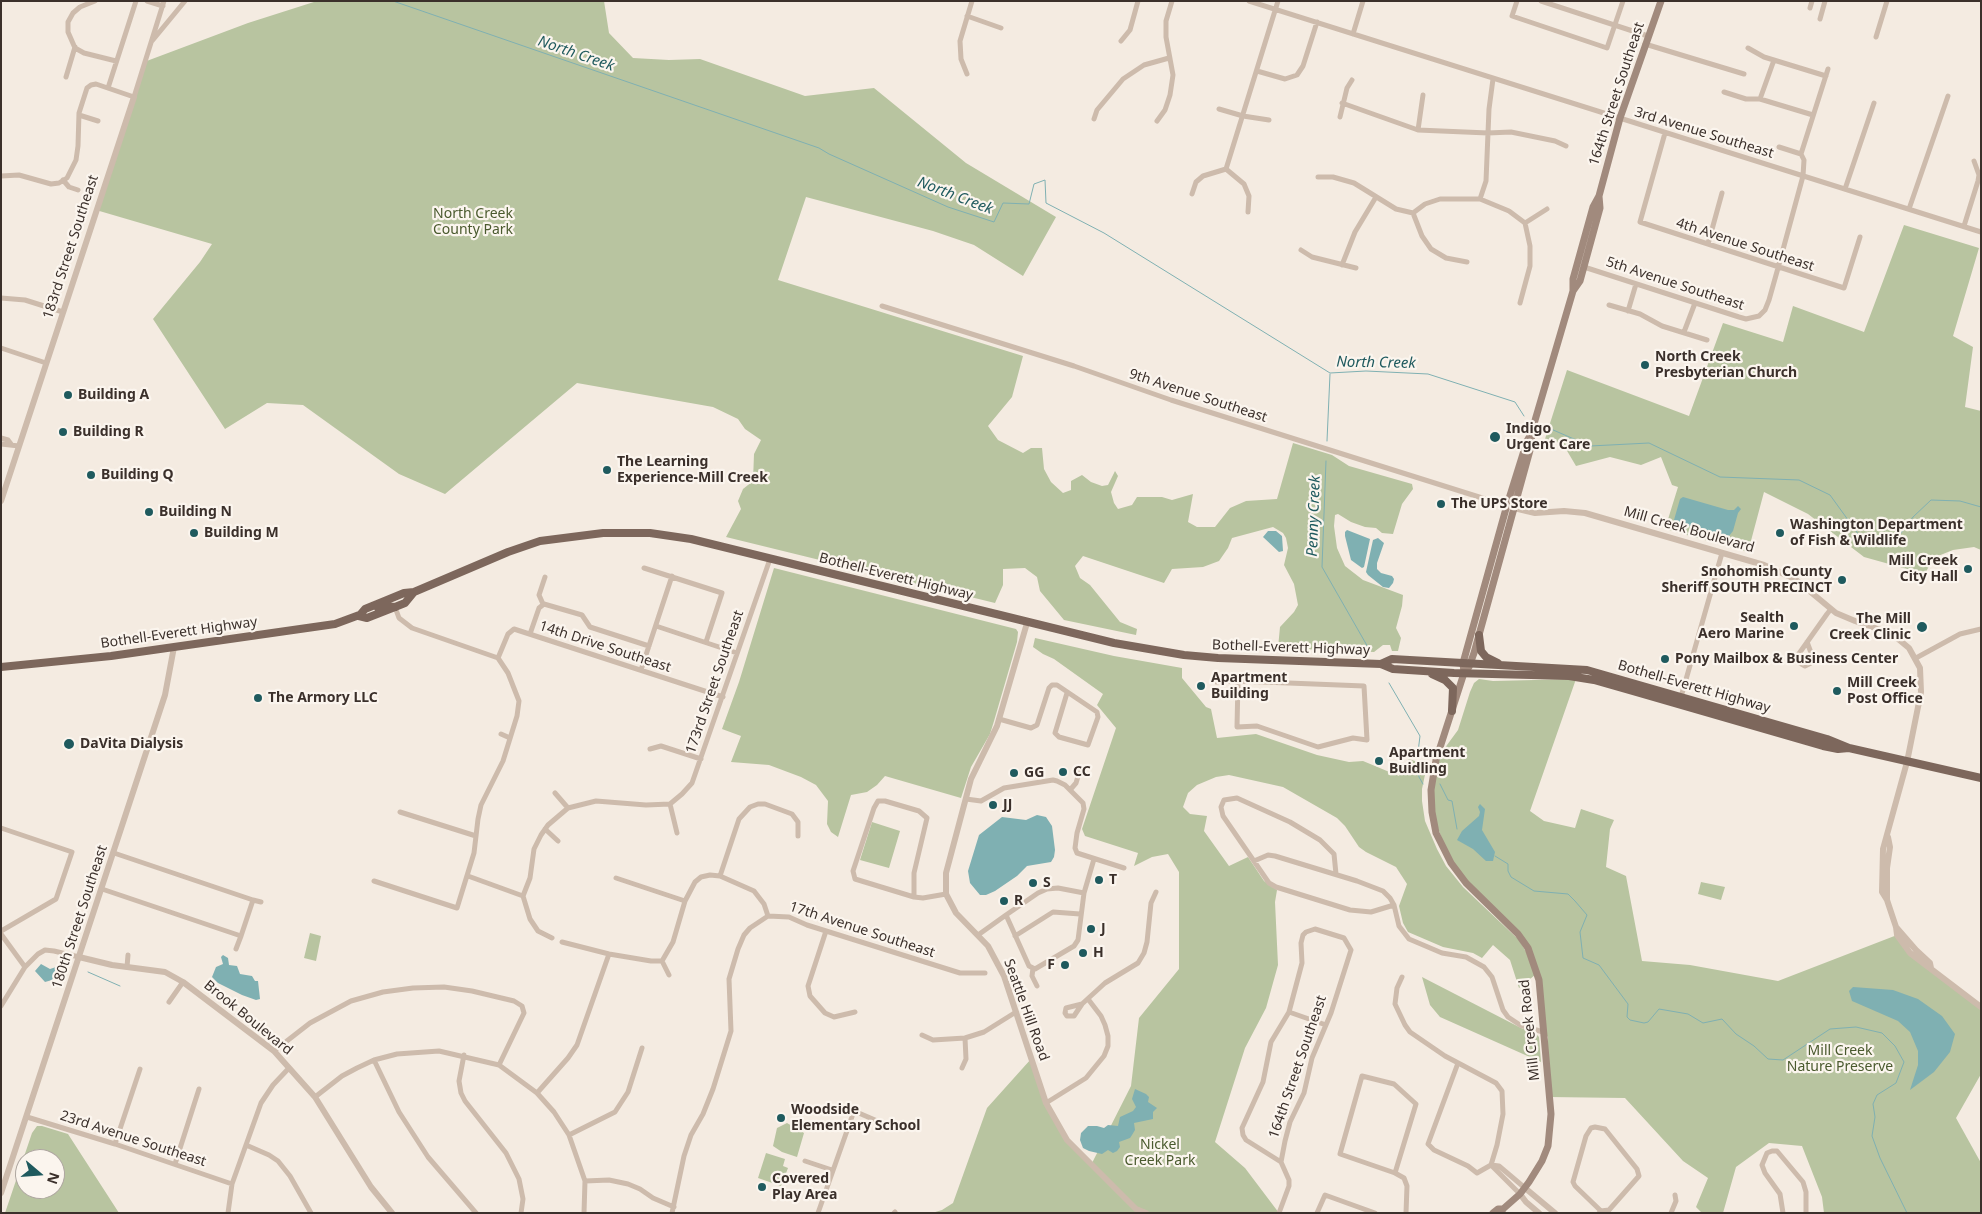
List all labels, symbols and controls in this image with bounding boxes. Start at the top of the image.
street label: 164th Street Southeast [1586,20,1648,168]
water label: North Creek [536,33,616,75]
street label: 3rd Avenue Southeast [1632,104,1776,162]
street label: 183rd Street Southeast [40,173,102,321]
water label: North Creek [915,173,995,219]
park label: North Creek County Park [433,206,513,238]
street label: 4th Avenue Southeast [1674,215,1816,275]
street label: 5th Avenue Southeast [1604,254,1746,314]
place label: North Creek Presbyterian Church [1655,349,1797,382]
water label: North Creek [1336,353,1416,373]
marker: North Creek Presbyterian Church [1639,359,1651,371]
street label: 9th Avenue Southeast [1127,366,1269,426]
place label: Building A [78,387,149,403]
marker: Building A [62,389,74,401]
place label: Indigo Urgent Care [1506,421,1590,454]
place label: Building R [73,424,144,440]
marker: Building R [57,426,69,438]
marker: Indigo Urgent Care [1488,430,1502,444]
place label: The Learning Experience-Mill Creek [617,454,768,487]
marker: The Learning Experience-Mill Creek [601,464,613,476]
place label: Building Q [101,467,173,483]
marker: Building Q [85,469,97,481]
water label: Penny Creek [1304,475,1324,557]
place label: The UPS Store [1451,496,1548,512]
marker: The UPS Store [1435,498,1447,510]
street label: Mill Creek Boulevard [1622,503,1756,557]
place label: Building N [159,504,232,520]
marker: Building N [143,506,155,518]
place label: Washington Department of Fish & Wildlife [1790,517,1963,550]
place label: Building M [204,525,279,541]
marker: Building M [188,527,200,539]
marker: Washington Department of Fish & Wildlife [1774,527,1786,539]
street label: Bothell-Everett Highway [817,550,975,604]
place label: Mill Creek City Hall [1888,553,1958,586]
marker: Mill Creek City Hall [1962,563,1974,575]
place label: Snohomish County Sheriff SOUTH PRECINCT [1662,564,1832,596]
marker: Snohomish County Sheriff SOUTH PRECINCT [1836,574,1848,586]
street label: 173rd Street Southeast [683,608,747,756]
place label: Sealth Aero Marine [1698,610,1784,642]
place label: The Mill Creek Clinic [1829,611,1911,644]
street label: Bothell-Everett Highway [100,614,258,652]
street label: 14th Drive Southeast [537,618,673,676]
marker: Sealth Aero Marine [1788,620,1800,632]
marker: The Mill Creek Clinic [1915,620,1929,634]
street label: Bothell-Everett Highway [1212,637,1370,659]
place label: Pony Mailbox & Business Center [1675,651,1898,667]
marker: Pony Mailbox & Business Center [1659,653,1671,665]
street label: Bothell-Everett Highway [1616,657,1772,717]
place label: Apartment Building [1211,670,1287,702]
place label: Mill Creek Post Office [1847,675,1923,708]
marker: Apartment Building [1195,680,1207,692]
marker: Mill Creek Post Office [1831,685,1843,697]
place label: The Armory LLC [268,690,378,706]
marker: The Armory LLC [252,692,264,704]
place label: DaVita Dialysis [80,736,183,752]
marker: DaVita Dialysis [62,737,76,751]
place label: Apartment Buidling [1389,745,1465,778]
marker: Apartment Buidling [1373,755,1385,767]
place label: CC [1073,764,1091,780]
place label: GG [1024,765,1044,781]
marker: CC [1057,766,1069,778]
marker: GG [1008,767,1020,779]
place label: JJ [1003,797,1012,813]
marker: JJ [987,799,999,811]
street label: 180th Street Southeast [49,843,111,991]
place label: T [1109,872,1117,888]
marker: T [1093,874,1105,886]
place label: S [1043,875,1051,891]
marker: S [1027,877,1039,889]
place label: R [1014,893,1023,909]
marker: R [998,895,1010,907]
street label: 17th Avenue Southeast [787,898,937,962]
place label: J [1101,921,1106,937]
marker: J [1085,923,1097,935]
place label: H [1093,945,1104,961]
marker: H [1077,947,1089,959]
street label: Seattle Hill Road [1000,957,1052,1063]
place label: F [1047,957,1055,973]
marker: F [1059,959,1071,971]
street label: Brook Boulevard [200,977,296,1059]
street label: Mill Creek Road [1516,978,1544,1082]
street label: 164th Street Southeast [1266,993,1330,1141]
park label: Mill Creek Nature Preserve [1787,1043,1893,1076]
place label: Woodside Elementary School [791,1102,921,1134]
street label: 23rd Avenue Southeast [58,1107,208,1171]
marker: Woodside Elementary School [775,1112,787,1124]
park label: Nickel Creek Park [1125,1137,1195,1170]
north arrow [15,1149,65,1199]
text: N [43,1170,65,1187]
place label: Covered Play Area [772,1171,837,1204]
marker: Covered Play Area [756,1181,768,1193]

